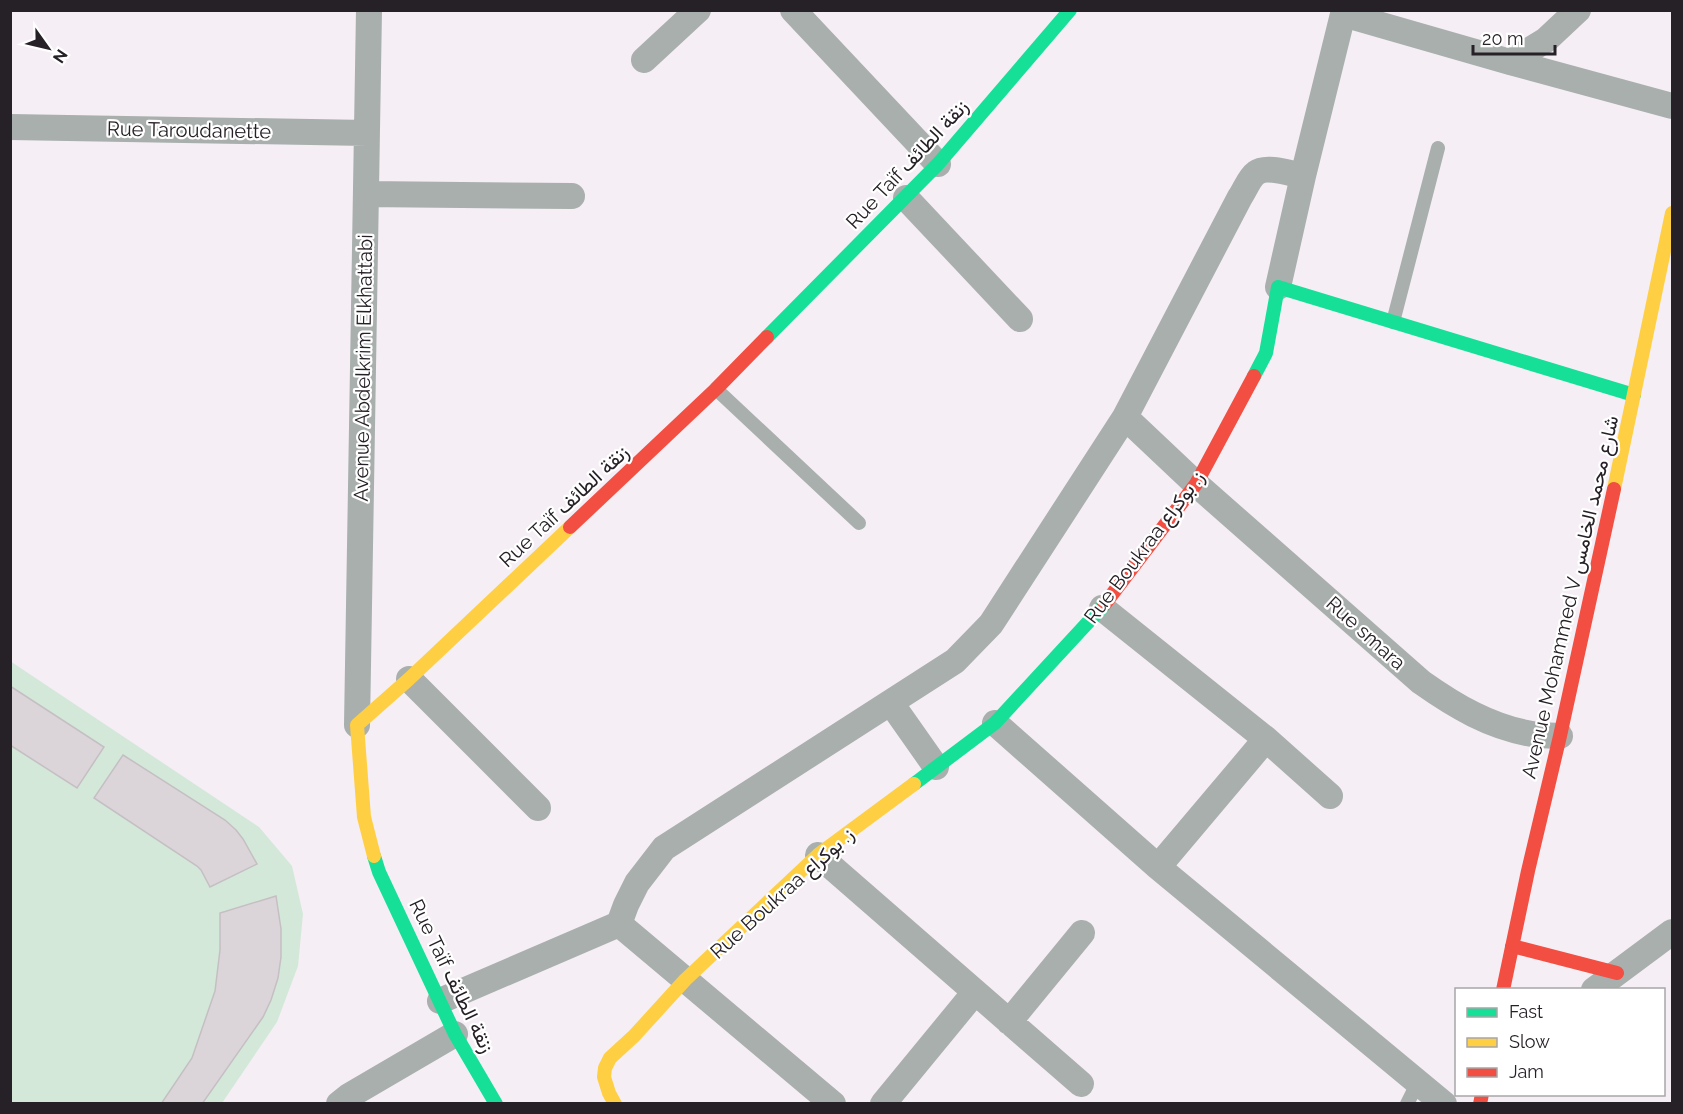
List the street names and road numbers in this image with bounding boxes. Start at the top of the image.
street label: Rue Taïf زنقة الطائف [841,94,974,234]
street label: Rue Taroudanette [107,117,272,143]
street label: Avenue Abdelkrim Elkhattabi [349,234,377,502]
street label: Avenue Mohammed V شارع محمد الخامس [1516,413,1625,781]
street label: Rue Taïf زنقة الطائف [494,440,634,573]
street label: Rue Boukraa ز. بوكراع [1079,466,1211,629]
street label: Rue smara [1321,591,1411,675]
street label: Rue Boukraa ز. بوكراع [705,822,860,965]
street label: Rue Taïf زنقة الطائف [403,895,500,1057]

